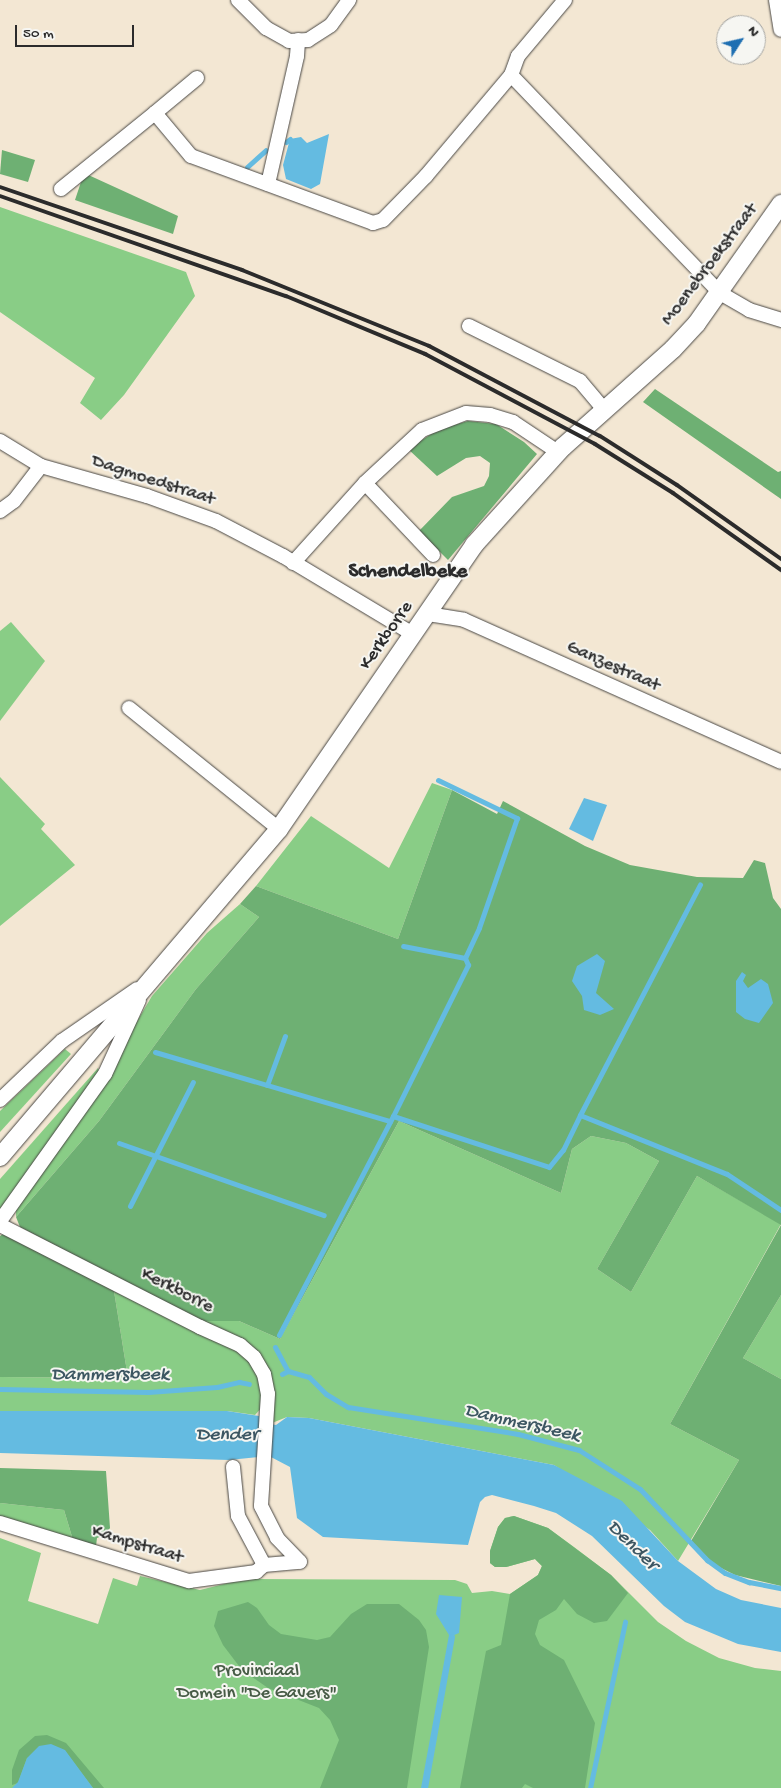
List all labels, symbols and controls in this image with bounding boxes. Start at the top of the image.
scale bar [18,15,136,47]
north arrow [716,15,766,65]
text: N [743,23,762,40]
text: 50 m [23,25,54,43]
street label: Moenebroekstraat [657,199,763,331]
street label: Dagmoedstraat [88,450,218,512]
district label: Schendelbeke [349,560,467,586]
street label: Kerkborre [355,597,419,675]
street label: Ganzestraat [563,636,663,698]
street label: Kerkborre [137,1263,217,1319]
water label: Dammersbeek [51,1363,169,1387]
water label: Dammersbeek [462,1399,582,1449]
water label: Dender [196,1423,258,1447]
water label: Dender [601,1516,663,1576]
street label: Kampstraat [89,1520,185,1570]
park label: Provinciaal Domein "De Gavers" [177,1661,337,1705]

